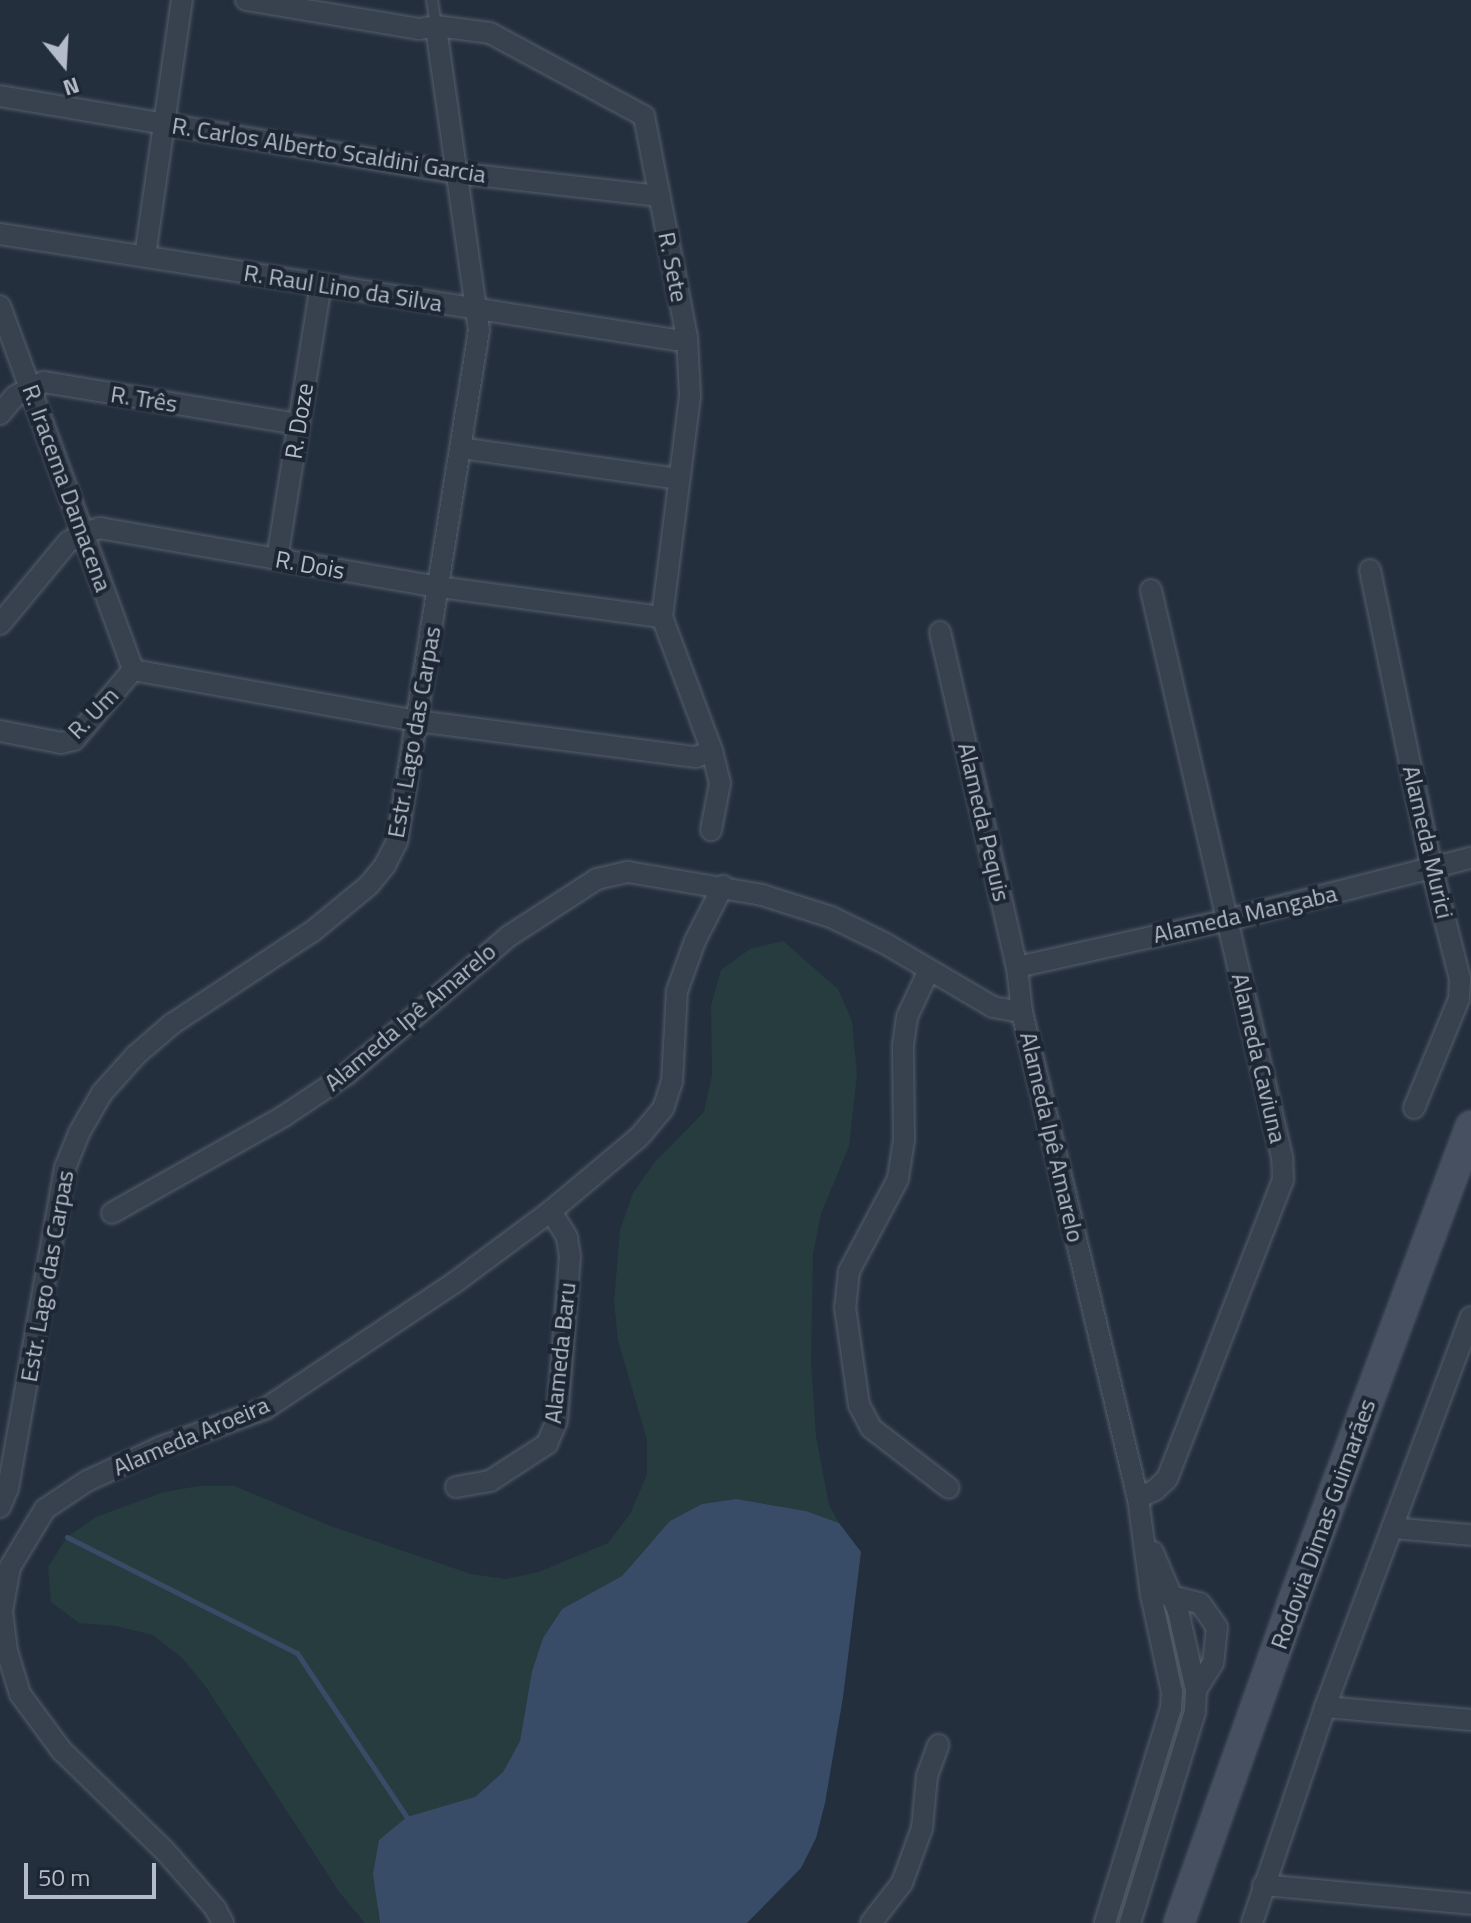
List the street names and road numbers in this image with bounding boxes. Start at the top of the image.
street label: R. Carlos Alberto Scaldini Garcia [170,111,488,189]
street label: R. Sete [652,229,694,305]
street label: R. Raul Lino da Silva [242,258,444,318]
street label: R. Três [109,380,179,418]
street label: R. Iracema Damacena [16,381,118,595]
street label: R. Doze [279,381,319,461]
street label: R. Dois [273,545,347,585]
street label: Estr. Lago das Carpas [381,624,447,840]
street label: R. Um [62,681,124,745]
street label: Alameda Pequis [952,740,1016,904]
street label: Alameda Murici [1396,763,1460,921]
street label: Alameda Mangaba [1150,879,1340,949]
street label: Alameda Ipê Amarelo [318,937,502,1097]
street label: Alameda Caviuna [1225,970,1293,1146]
street label: Alameda Ipê Amarelo [1014,1029,1090,1245]
street label: Estr. Lago das Carpas [14,1168,80,1384]
street label: Alameda Baru [538,1281,582,1425]
street label: Alameda Aroeira [109,1390,273,1482]
street label: Rodovia Dimas Guimarães [1264,1395,1382,1653]

